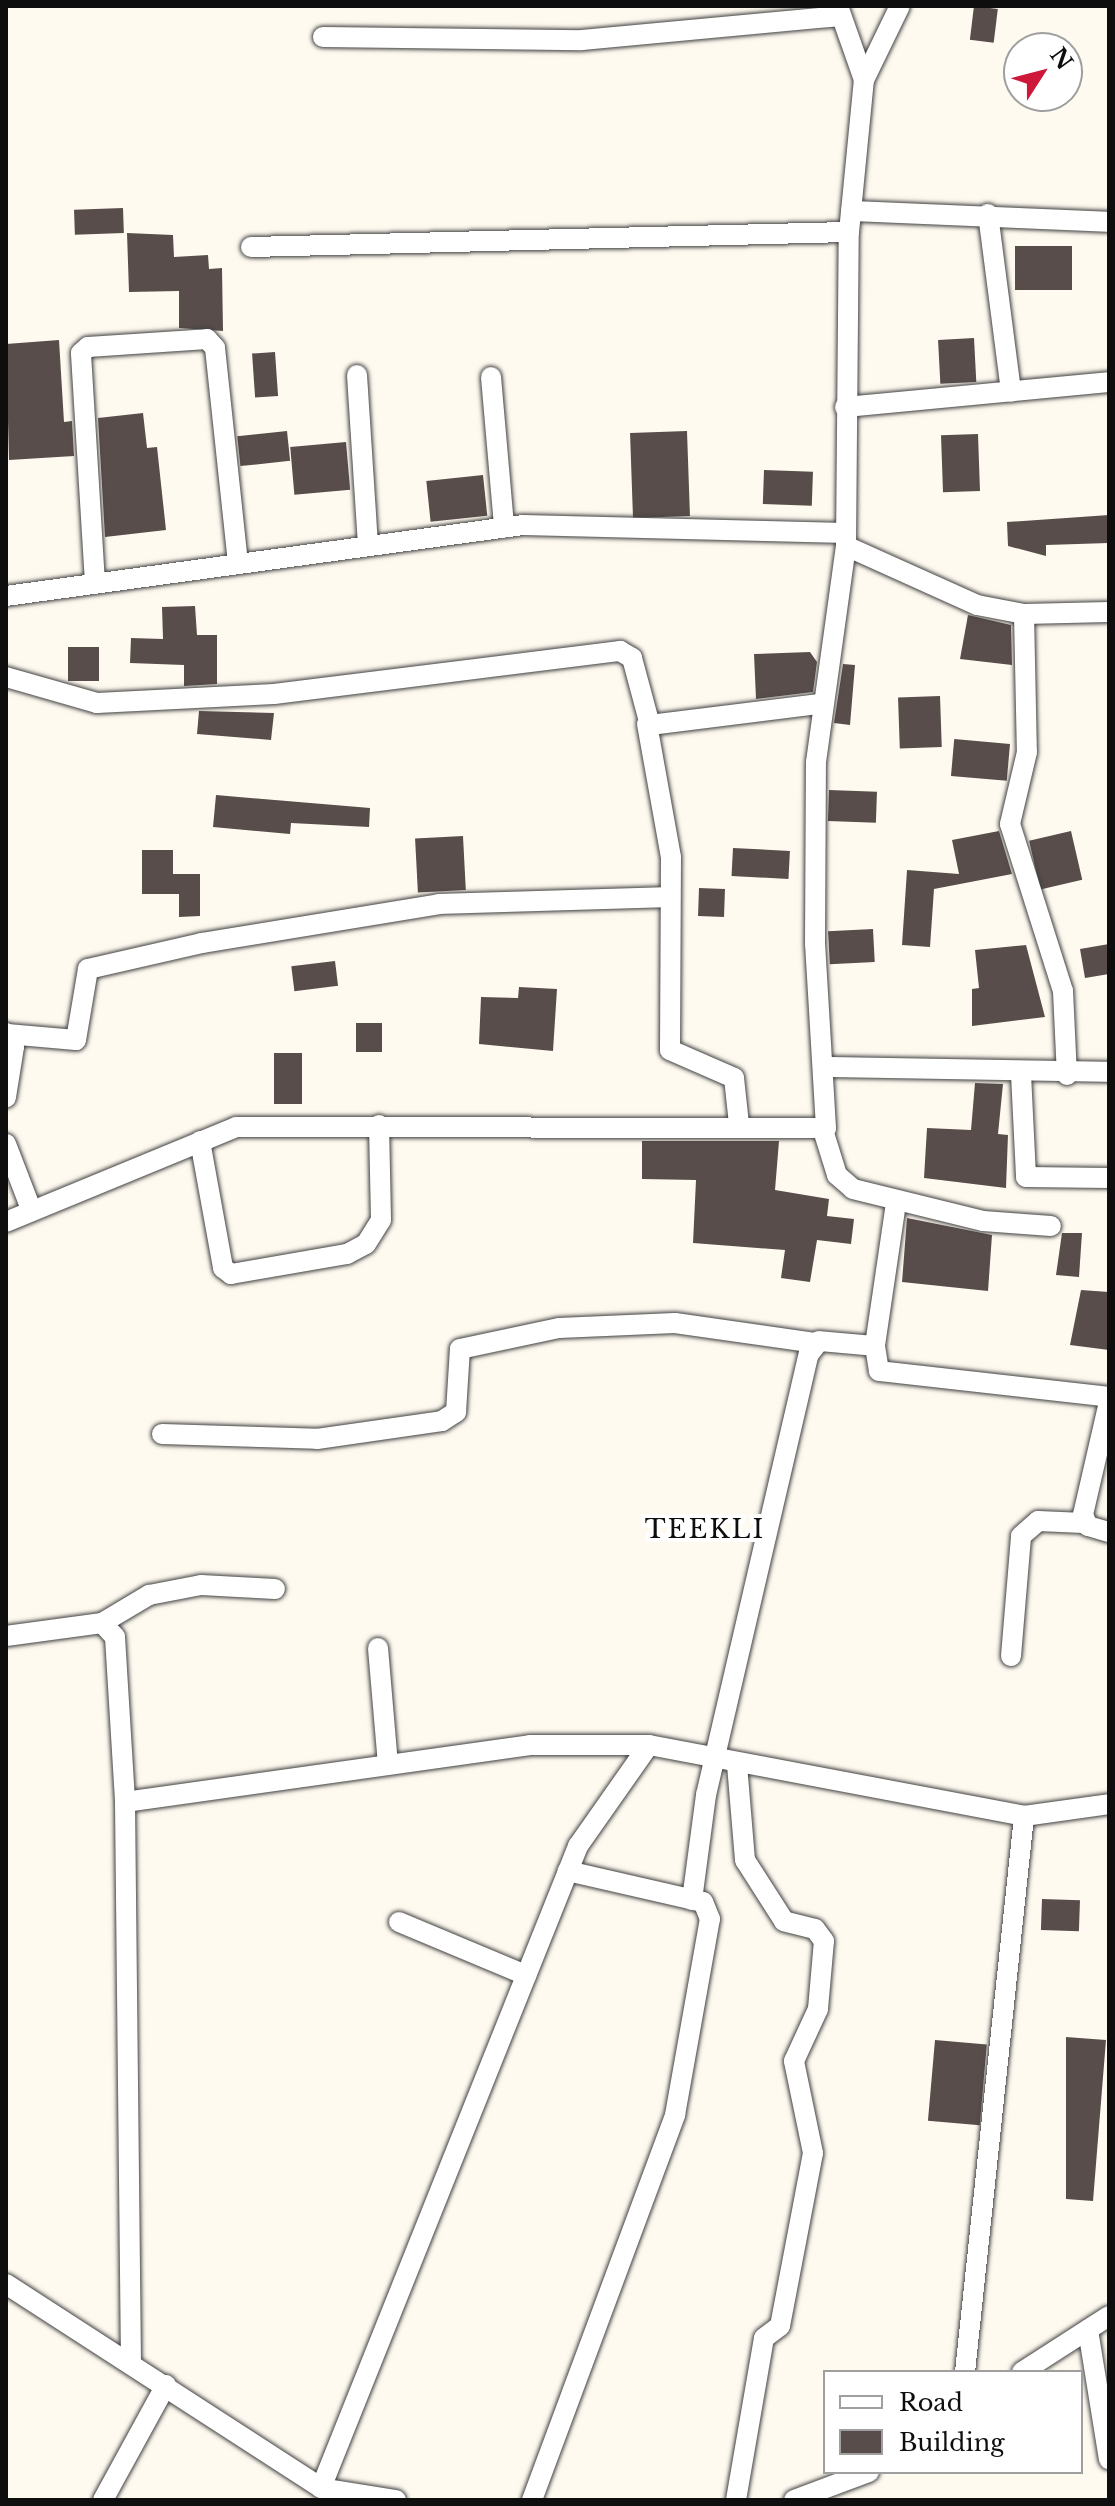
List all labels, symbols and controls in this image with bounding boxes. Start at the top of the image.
north arrow [1003,32,1083,112]
text: N [1044,42,1078,75]
district label: TEEKLI [645,1514,765,1546]
legend [823,2370,1083,2474]
text: Road [899,2388,963,2417]
text: Building [899,2428,1005,2457]

